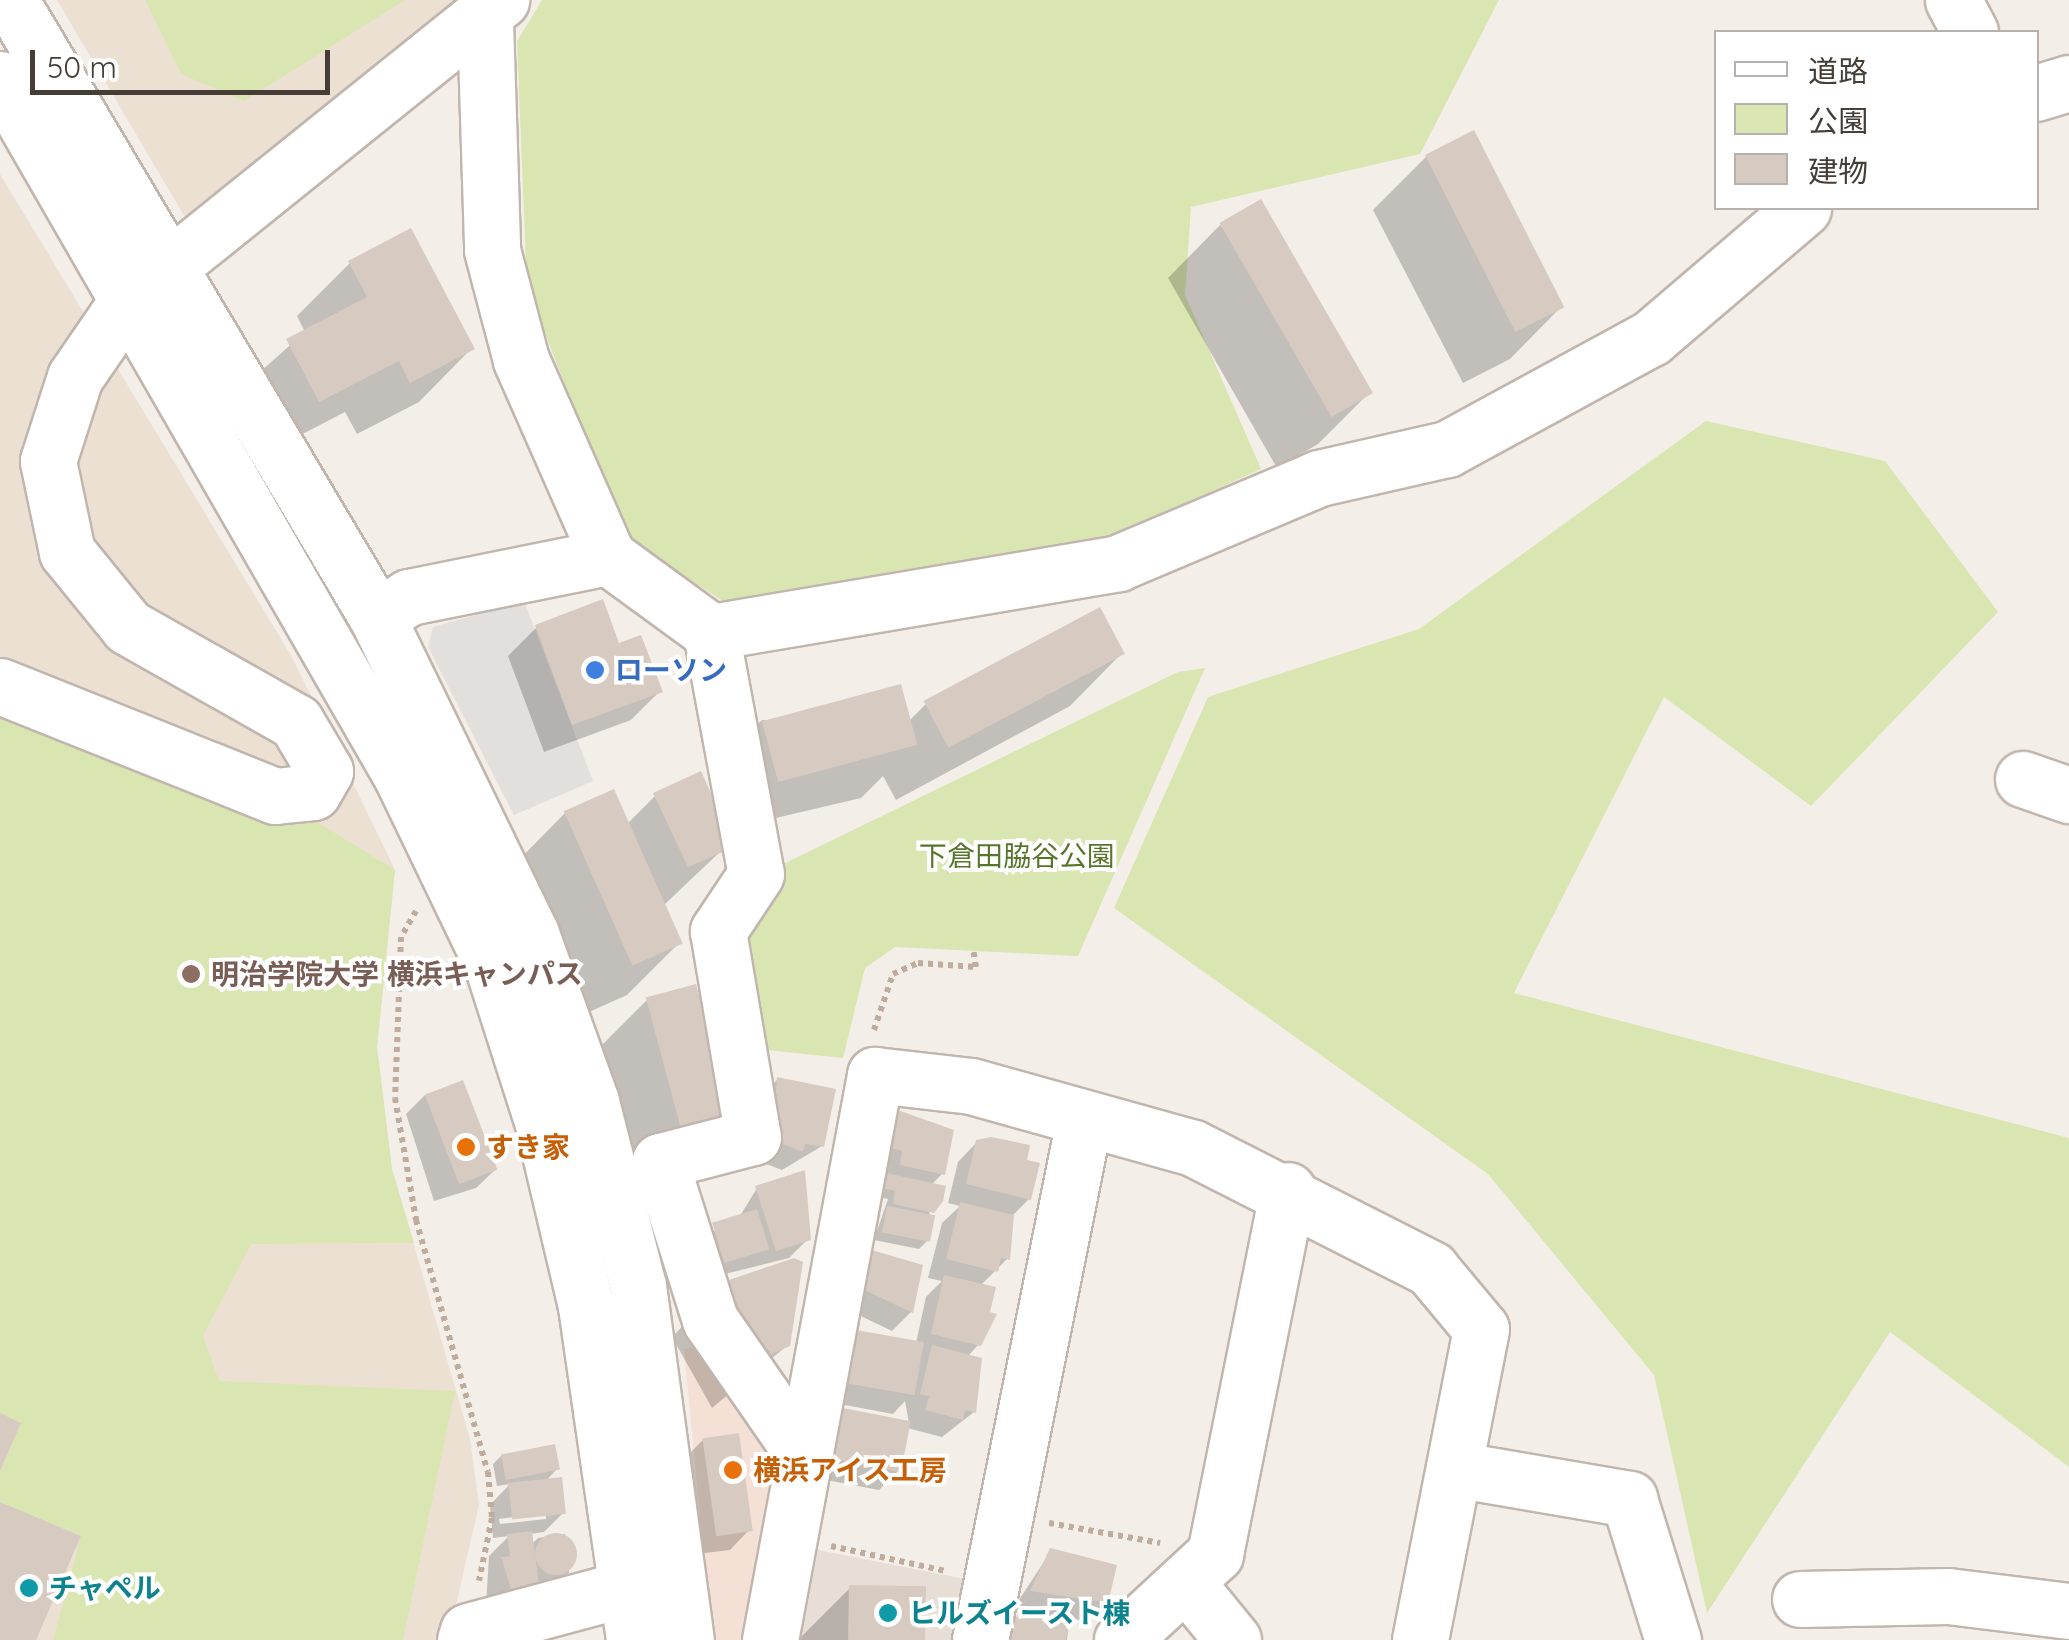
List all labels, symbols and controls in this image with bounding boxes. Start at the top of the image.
scale bar [35,30,335,92]
legend [1714,30,2039,210]
text: 50 m [47,48,117,86]
text: 道路 [1808,52,1868,90]
text: 公園 [1808,102,1868,140]
text: 建物 [1808,152,1868,190]
place label: ローソン [615,653,727,687]
marker: ローソン [584,659,606,681]
park label: 下倉田脇谷公園 [919,839,1115,873]
place label: 明治学院大学 横浜キャンパス [211,957,583,991]
marker: 明治学院大学 横浜キャンパス [180,963,202,985]
place label: すき家 [486,1130,570,1164]
marker: すき家 [455,1136,477,1158]
place label: 横浜アイス工房 [753,1453,949,1487]
marker: 横浜アイス工房 [722,1459,744,1481]
place label: チャペル [49,1571,161,1605]
marker: チャペル [18,1577,40,1599]
place label: ヒルズイースト棟 [908,1596,1132,1630]
marker: ヒルズイースト棟 [877,1602,899,1624]

